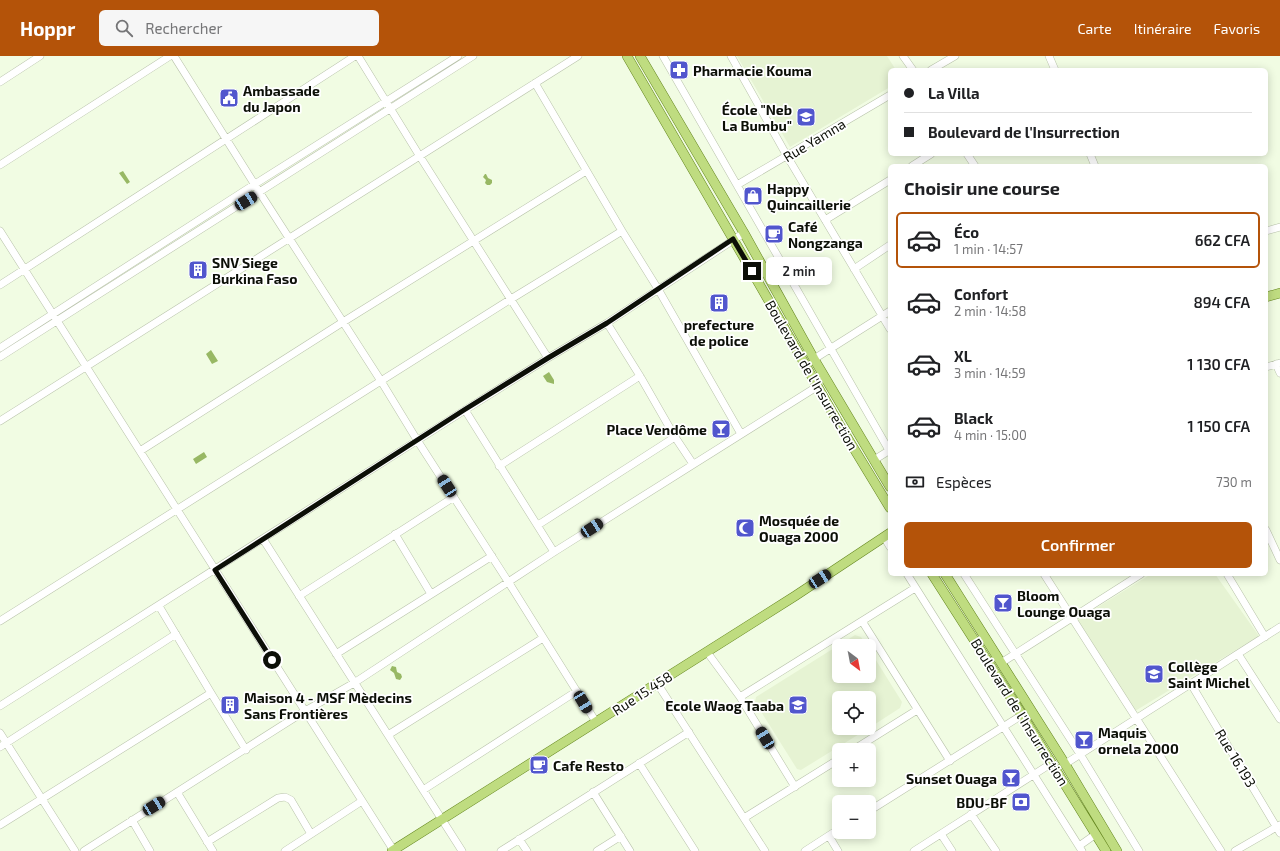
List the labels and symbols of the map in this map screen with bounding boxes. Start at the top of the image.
pharmacy icon: Pharmacie Kouma [668,59,690,81]
place label: Pharmacie Kouma [693,62,812,79]
place label: Ambassade du Japon [243,82,320,115]
public building icon: Ambassade du Japon [218,87,240,109]
place label: École "Neb La Bumbu" [722,101,792,134]
school or university icon: École "Neb La Bumbu" [795,106,817,128]
street label: Rue Yamna [780,115,848,165]
place label: Happy Quincaillerie [767,180,851,214]
shop icon: Happy Quincaillerie [742,185,764,207]
car [233,190,259,212]
place label: Café Nongzanga [788,218,863,251]
cafe icon: Café Nongzanga [763,223,785,245]
place label: SNV Siege Burkina Faso [212,254,298,287]
callout: 2 min [766,257,832,285]
building icon: SNV Siege Burkina Faso [187,259,209,281]
route end [743,262,761,280]
building icon: prefecture de police [708,292,730,314]
street label: Boulevard de l'Insurrection [762,297,862,453]
place label: prefecture de police [684,316,754,349]
bar icon: Place Vendôme [710,418,732,440]
place label: Place Vendôme [607,421,707,438]
car [435,473,459,499]
place label: Mosquée de Ouaga 2000 [759,512,839,545]
car [579,516,605,540]
mosque icon: Mosquée de Ouaga 2000 [734,517,756,539]
car [807,567,833,591]
place label: Bloom Lounge Ouaga [1017,587,1110,620]
bar icon: Bloom Lounge Ouaga [992,592,1014,614]
street label: Boulevard de l'Insurrection [968,635,1072,789]
north arrow [832,639,876,683]
route start [263,651,281,669]
place label: Collège Saint Michel [1168,658,1250,691]
school or university icon: Collège Saint Michel [1143,663,1165,685]
street label: Rue 15.458 [609,667,675,719]
place label: Maison 4 - MSF Mèdecins Sans Frontières [244,689,412,722]
car [572,689,594,715]
building icon: Maison 4 - MSF Mèdecins Sans Frontières [219,694,241,716]
school or university icon: Ecole Waog Taaba [787,694,809,716]
place label: Ecole Waog Taaba [665,697,784,714]
place label: Maquis ornela 2000 [1098,724,1179,757]
car [754,725,776,751]
street label: Rue 16.193 [1212,726,1260,790]
bar icon: Maquis ornela 2000 [1073,729,1095,751]
cafe icon: Cafe Resto [528,754,550,776]
place label: Cafe Resto [553,757,624,774]
bar icon: Sunset Ouaga [1000,767,1022,789]
place label: Sunset Ouaga [906,770,997,787]
bank icon: BDU-BF [1010,791,1032,813]
place label: BDU-BF [956,794,1007,811]
car [141,795,167,817]

